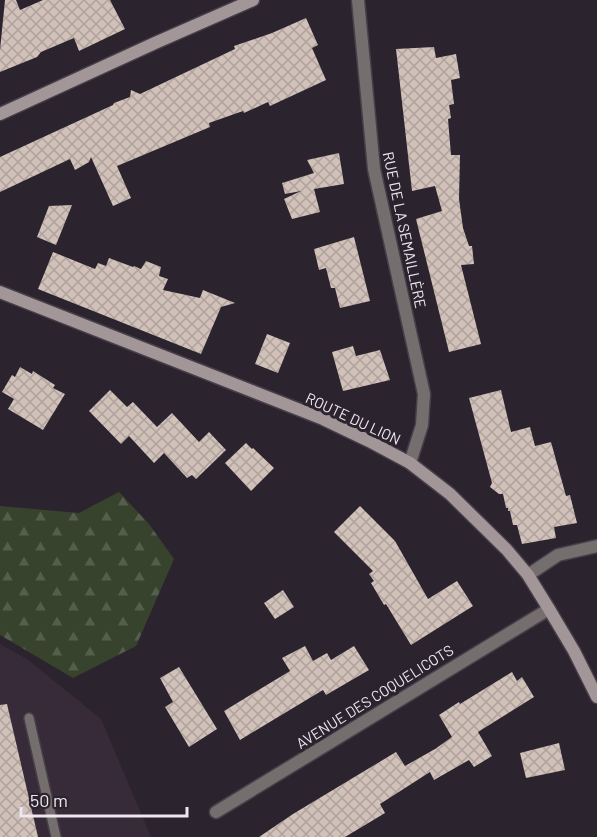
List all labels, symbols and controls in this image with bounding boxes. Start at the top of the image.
street label: RUE DE LA SEMAILLÈRE [380,150,430,310]
street label: ROUTE DU LION [303,388,404,448]
street label: AVENUE DES COQUELICOTS [293,640,456,752]
scale bar [21,780,188,818]
text: 50 m [30,789,68,811]

